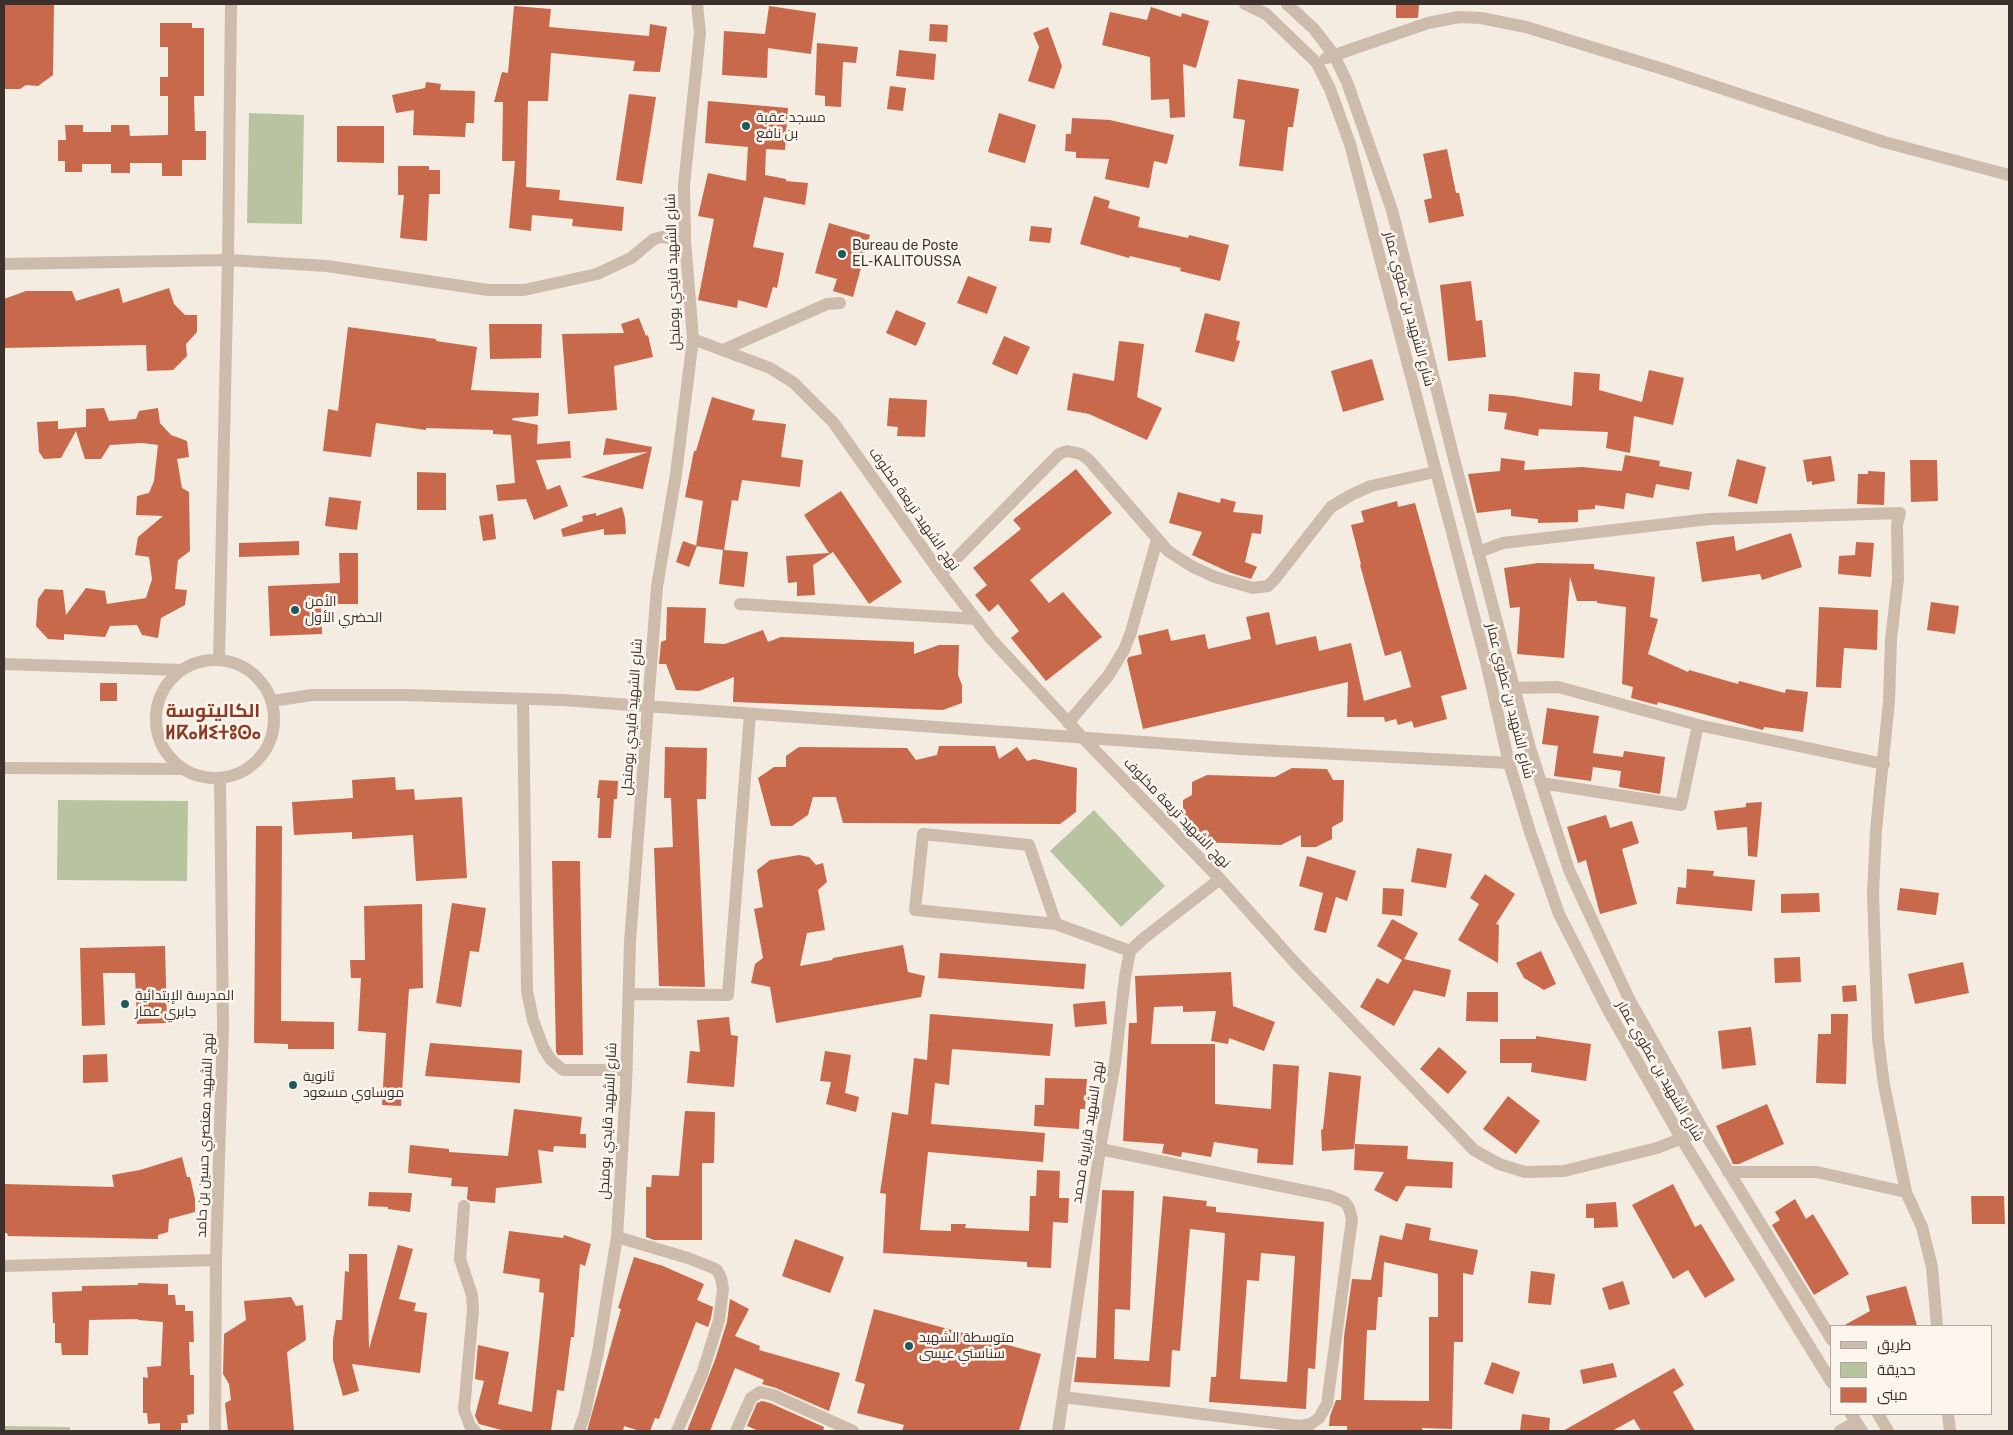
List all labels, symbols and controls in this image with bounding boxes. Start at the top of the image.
place label: مسجد عقبة بن نافع [756,110,826,142]
marker: مسجد عقبة بن نافع [740,120,752,132]
street label: شارع الشهيد قايدي بومنجل [662,193,684,351]
street label: شارع الشهيد بن عطوي عمار [1380,230,1438,388]
place label: Bureau de Poste EL-KALITOUSSA [852,238,962,270]
marker: Bureau de Poste EL-KALITOUSSA [836,248,848,260]
street label: نهج الشهيد تريعة مخلوف [865,444,963,574]
place label: الأمن الحضري الأول [305,594,382,626]
marker: الأمن الحضري الأول [289,604,301,616]
street label: شارع الشهيد بن عطوي عمار [1483,621,1537,781]
street label: شارع الشهيد قايدي بومنجل [618,638,646,796]
district label: الكاليتوسة ⵍⴽⴰⵍⵉⵜⵓⵙⴰ [165,700,261,744]
street label: نهج الشهيد تريعة مخلوف [1120,754,1234,872]
place label: المدرسة الإبتدائية جابري عمار [135,988,234,1020]
marker: المدرسة الإبتدائية جابري عمار [119,998,131,1010]
street label: شارع الشهيد بن عطوي عمار [1613,998,1707,1144]
street label: نهج الشهيد معنصري حسين بن حامد [193,1032,217,1238]
street label: شارع الشهيد قايدي بومنجل [595,1042,621,1200]
street label: نهج الشهيد قرايرية محمد [1068,1059,1108,1205]
place label: ثانوية موساوي مسعود [303,1069,404,1102]
marker: ثانوية موساوي مسعود [287,1079,299,1091]
legend [1830,1325,1993,1415]
place label: متوسطة الشهيد سناسني عيسى [919,1330,1014,1362]
text: طريق [1877,1336,1911,1353]
marker: متوسطة الشهيد سناسني عيسى [903,1340,915,1352]
text: حديقة [1877,1361,1916,1378]
text: مبنى [1877,1386,1908,1403]

